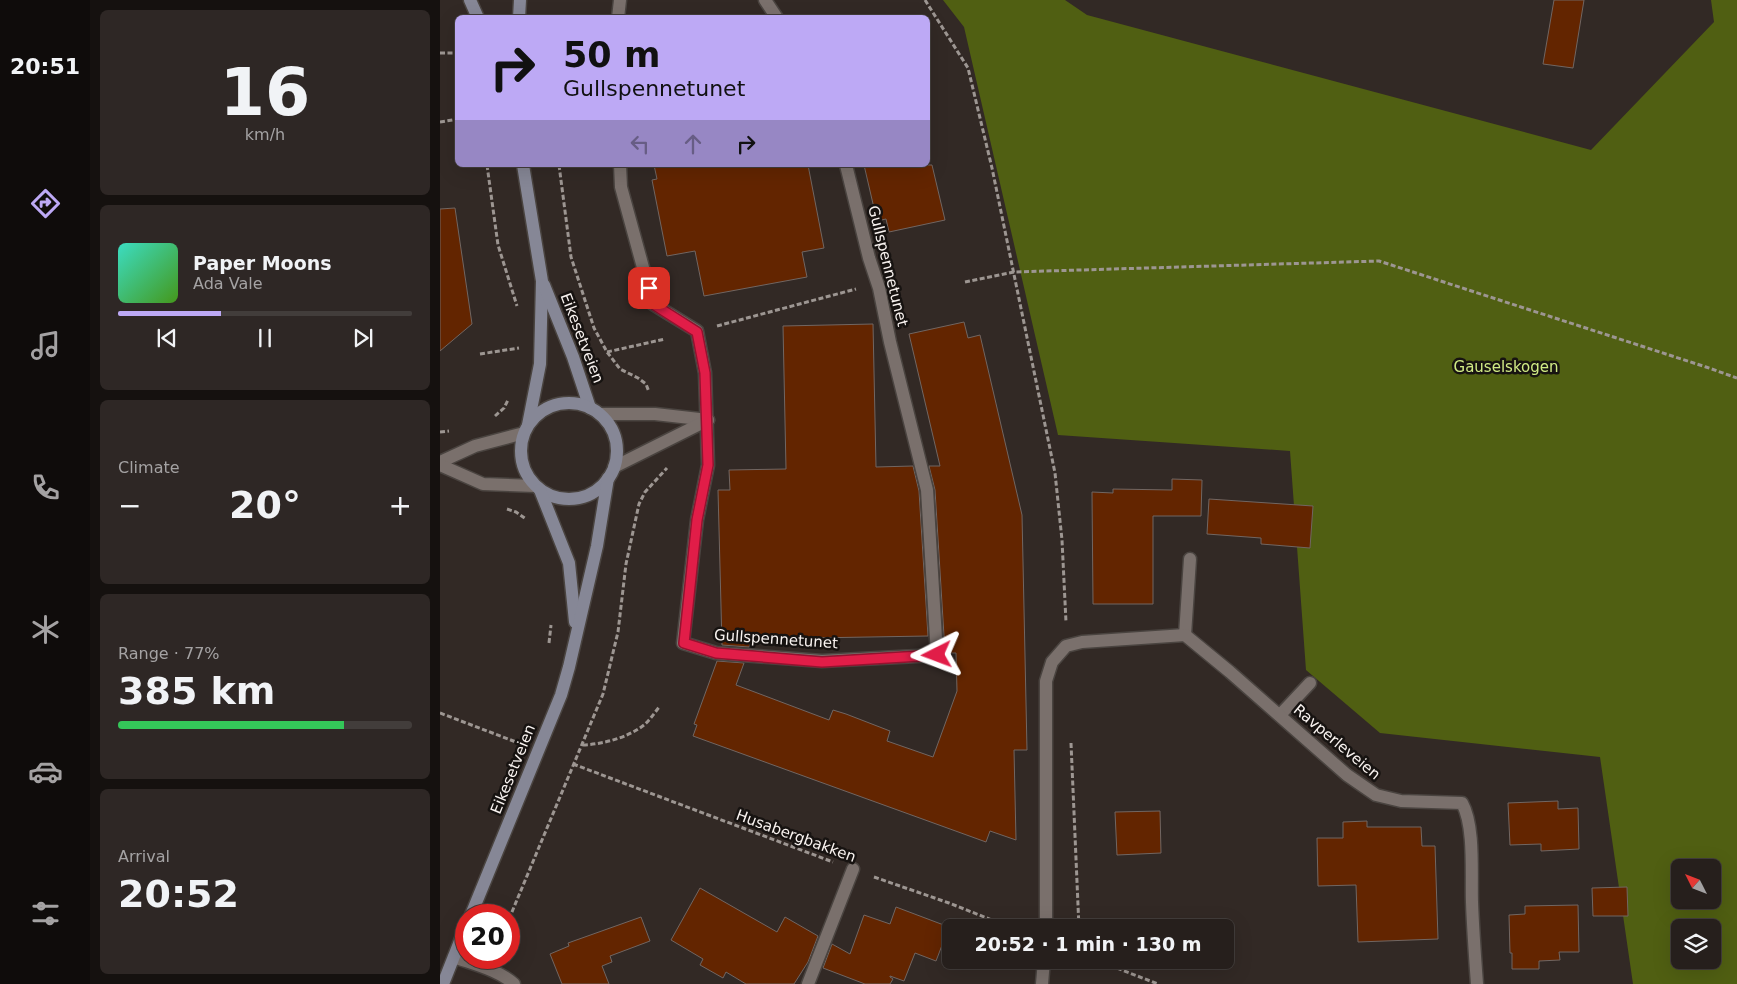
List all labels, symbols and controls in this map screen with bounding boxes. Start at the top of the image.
icon: right [480,35,545,100]
text: 50 m [563,35,660,75]
text: 20:51 [10,54,80,79]
text: 16 [220,55,310,130]
text: Gullspennetunet [563,76,745,101]
text: km/h [245,125,285,144]
icon: left [626,130,654,158]
icon: ahead [679,130,707,158]
icon: right [732,130,760,158]
icon: directions [28,186,63,221]
street label: Gullspennetunet [864,204,912,329]
text: Paper Moons [193,252,332,274]
pin [628,267,670,309]
text: Ada Vale [193,274,263,293]
icon: arrive [635,274,663,302]
street label: Eikesetveien [557,290,607,386]
icon: previous [153,324,181,352]
icon: pause [251,324,279,352]
icon: next [349,324,377,352]
icon: music [28,328,63,363]
park label: Gauselskogen [1454,358,1558,376]
text: Climate [118,458,180,477]
icon: phone [28,470,63,505]
text: 20° [229,483,301,527]
text: − [118,489,141,522]
text: + [389,489,412,522]
icon: climate [28,612,63,647]
street label: Gullspennetunet [713,626,839,652]
position arrow [910,628,962,680]
text: Range · 77% [118,644,220,663]
text: 385 km [118,669,275,713]
street label: Ravperleveien [1290,701,1384,783]
street label: Eikesetveien [487,722,539,816]
icon: car [28,754,63,789]
street label: Husabergbakken [734,806,858,866]
text: Arrival [118,847,170,866]
north arrow [1671,859,1721,909]
map controls [1671,859,1721,969]
text: 20:52 [118,872,239,916]
icon: filters [28,896,63,931]
speed limit sign: 20 [455,904,520,969]
button: layers [1671,919,1721,969]
text: 20:52 · 1 min · 130 m [974,933,1202,955]

